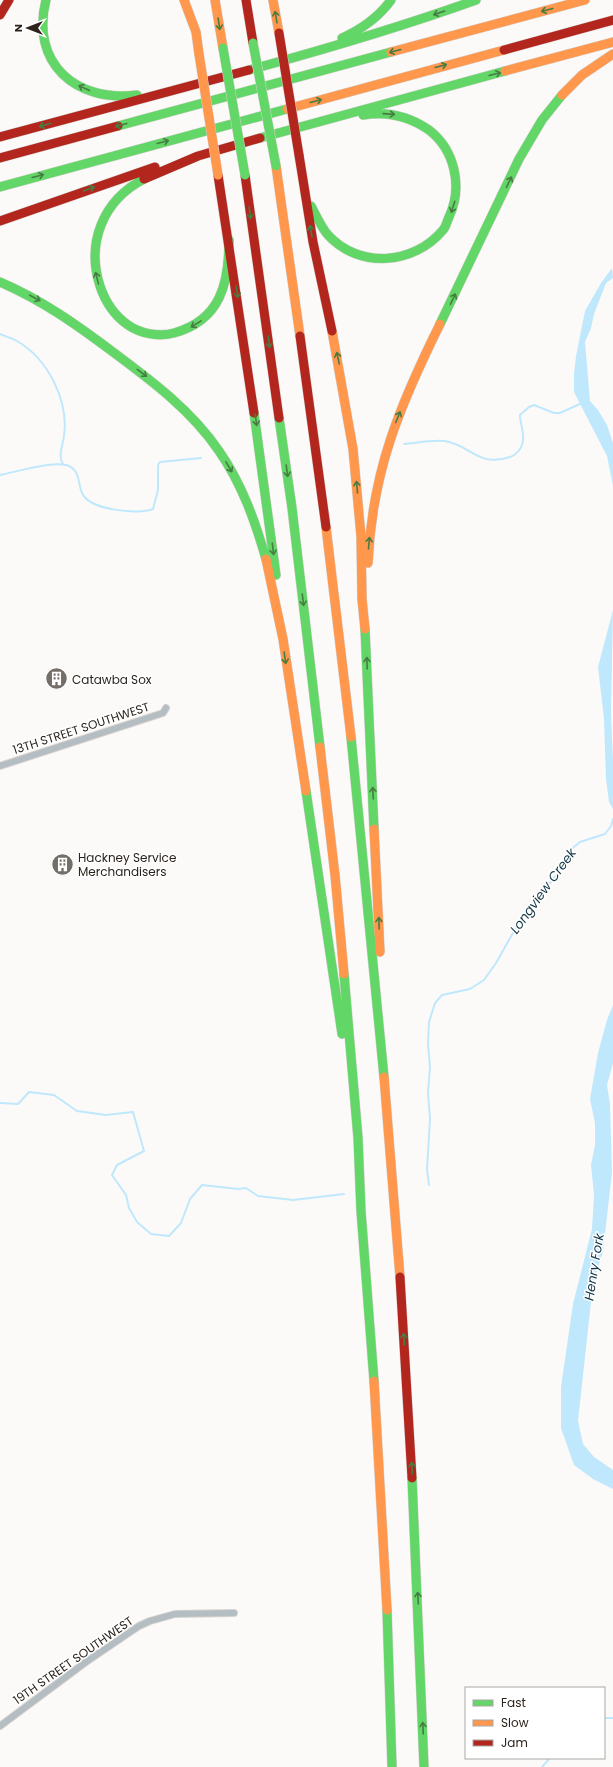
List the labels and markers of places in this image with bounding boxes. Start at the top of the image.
building icon: Catawba Sox [44,666,70,692]
place label: Catawba Sox [72,671,152,688]
place label: Hackney Service Merchandisers [78,849,176,880]
building icon: Hackney Service Merchandisers [50,851,76,877]

